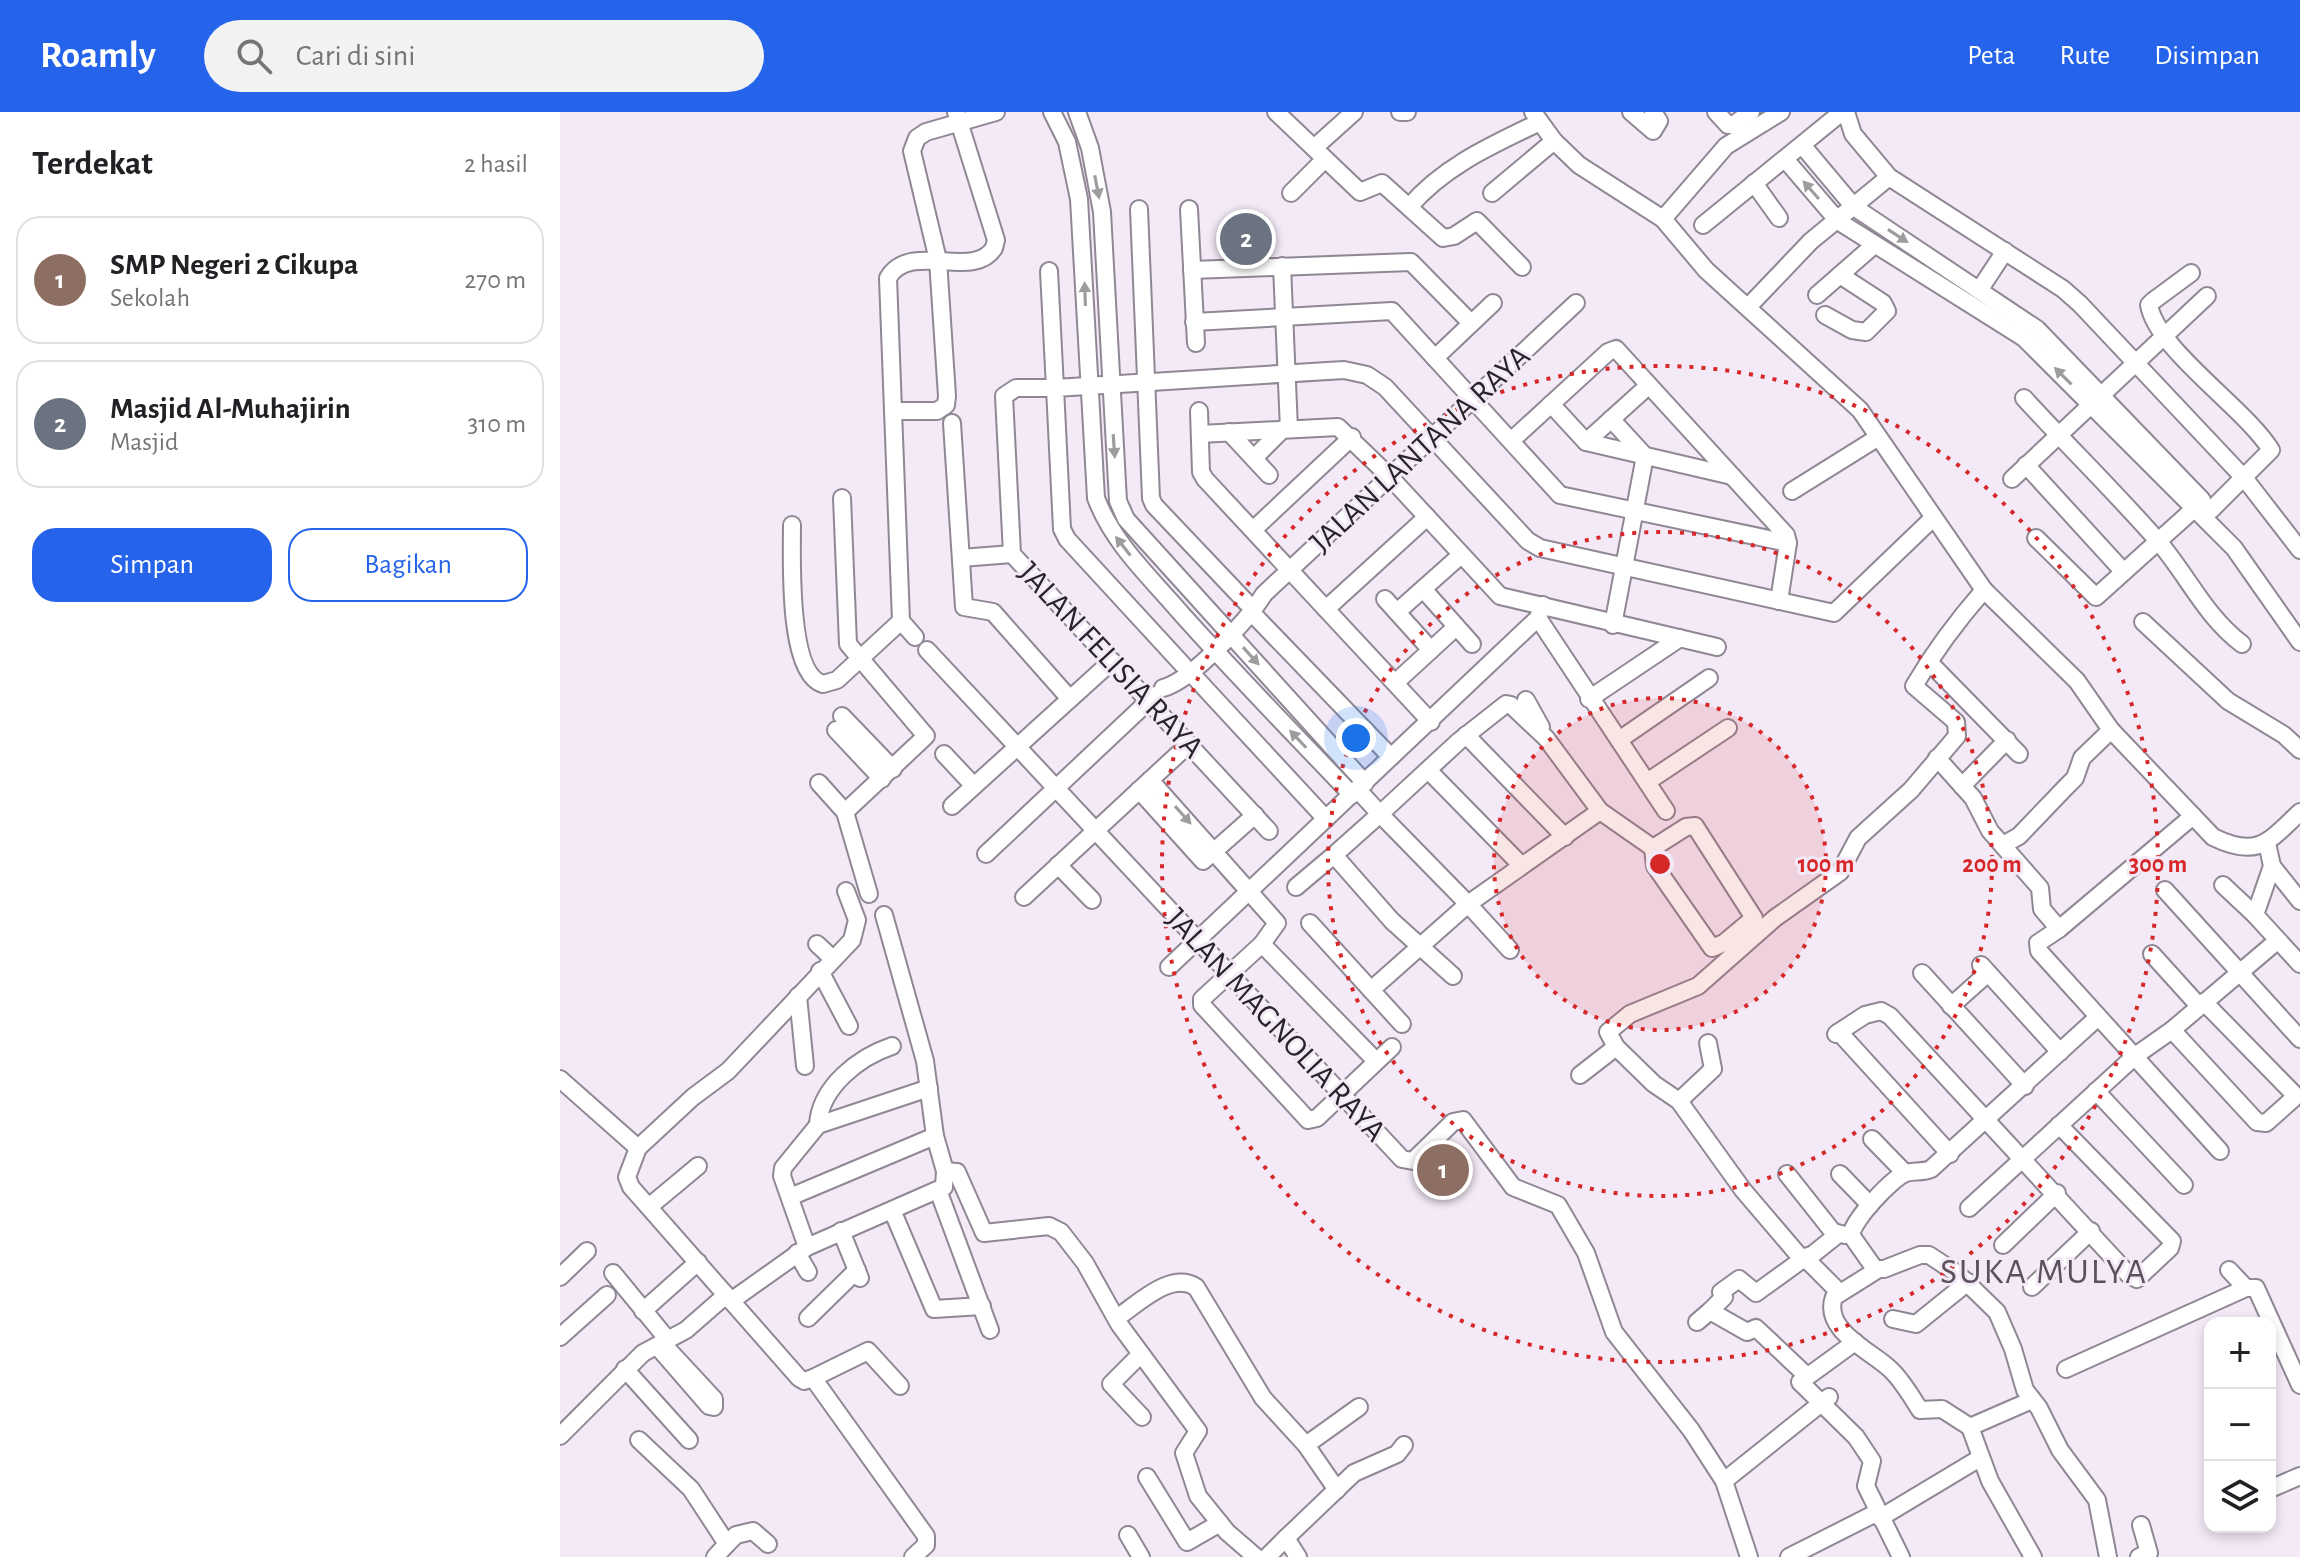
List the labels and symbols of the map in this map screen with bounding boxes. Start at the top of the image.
one-way arrow [1091,175,1103,200]
one-way arrow [1803,180,1820,200]
pin: 2 [1220,209,1272,269]
one-way arrow [1888,228,1909,243]
one-way arrow [1078,281,1091,306]
street label: JALAN LANTANA RAYA [1304,339,1536,559]
one-way arrow [2054,367,2072,386]
one-way arrow [1108,434,1121,459]
one-way arrow [1116,536,1132,556]
street label: JALAN FELISIA RAYA [1012,556,1210,764]
one-way arrow [1241,647,1259,666]
your location [1336,718,1376,758]
one-way arrow [1290,729,1308,748]
one-way arrow [1173,805,1191,824]
centre of rings [1646,850,1674,878]
text: 100 m [1798,853,1854,877]
text: 200 m [1962,853,2022,877]
text: 300 m [2129,853,2187,877]
street label: JALAN MAGNOLIA RAYA [1160,902,1392,1148]
pin: 1 [1417,1140,1469,1200]
district label: SUKA MULYA [1940,1254,2148,1290]

